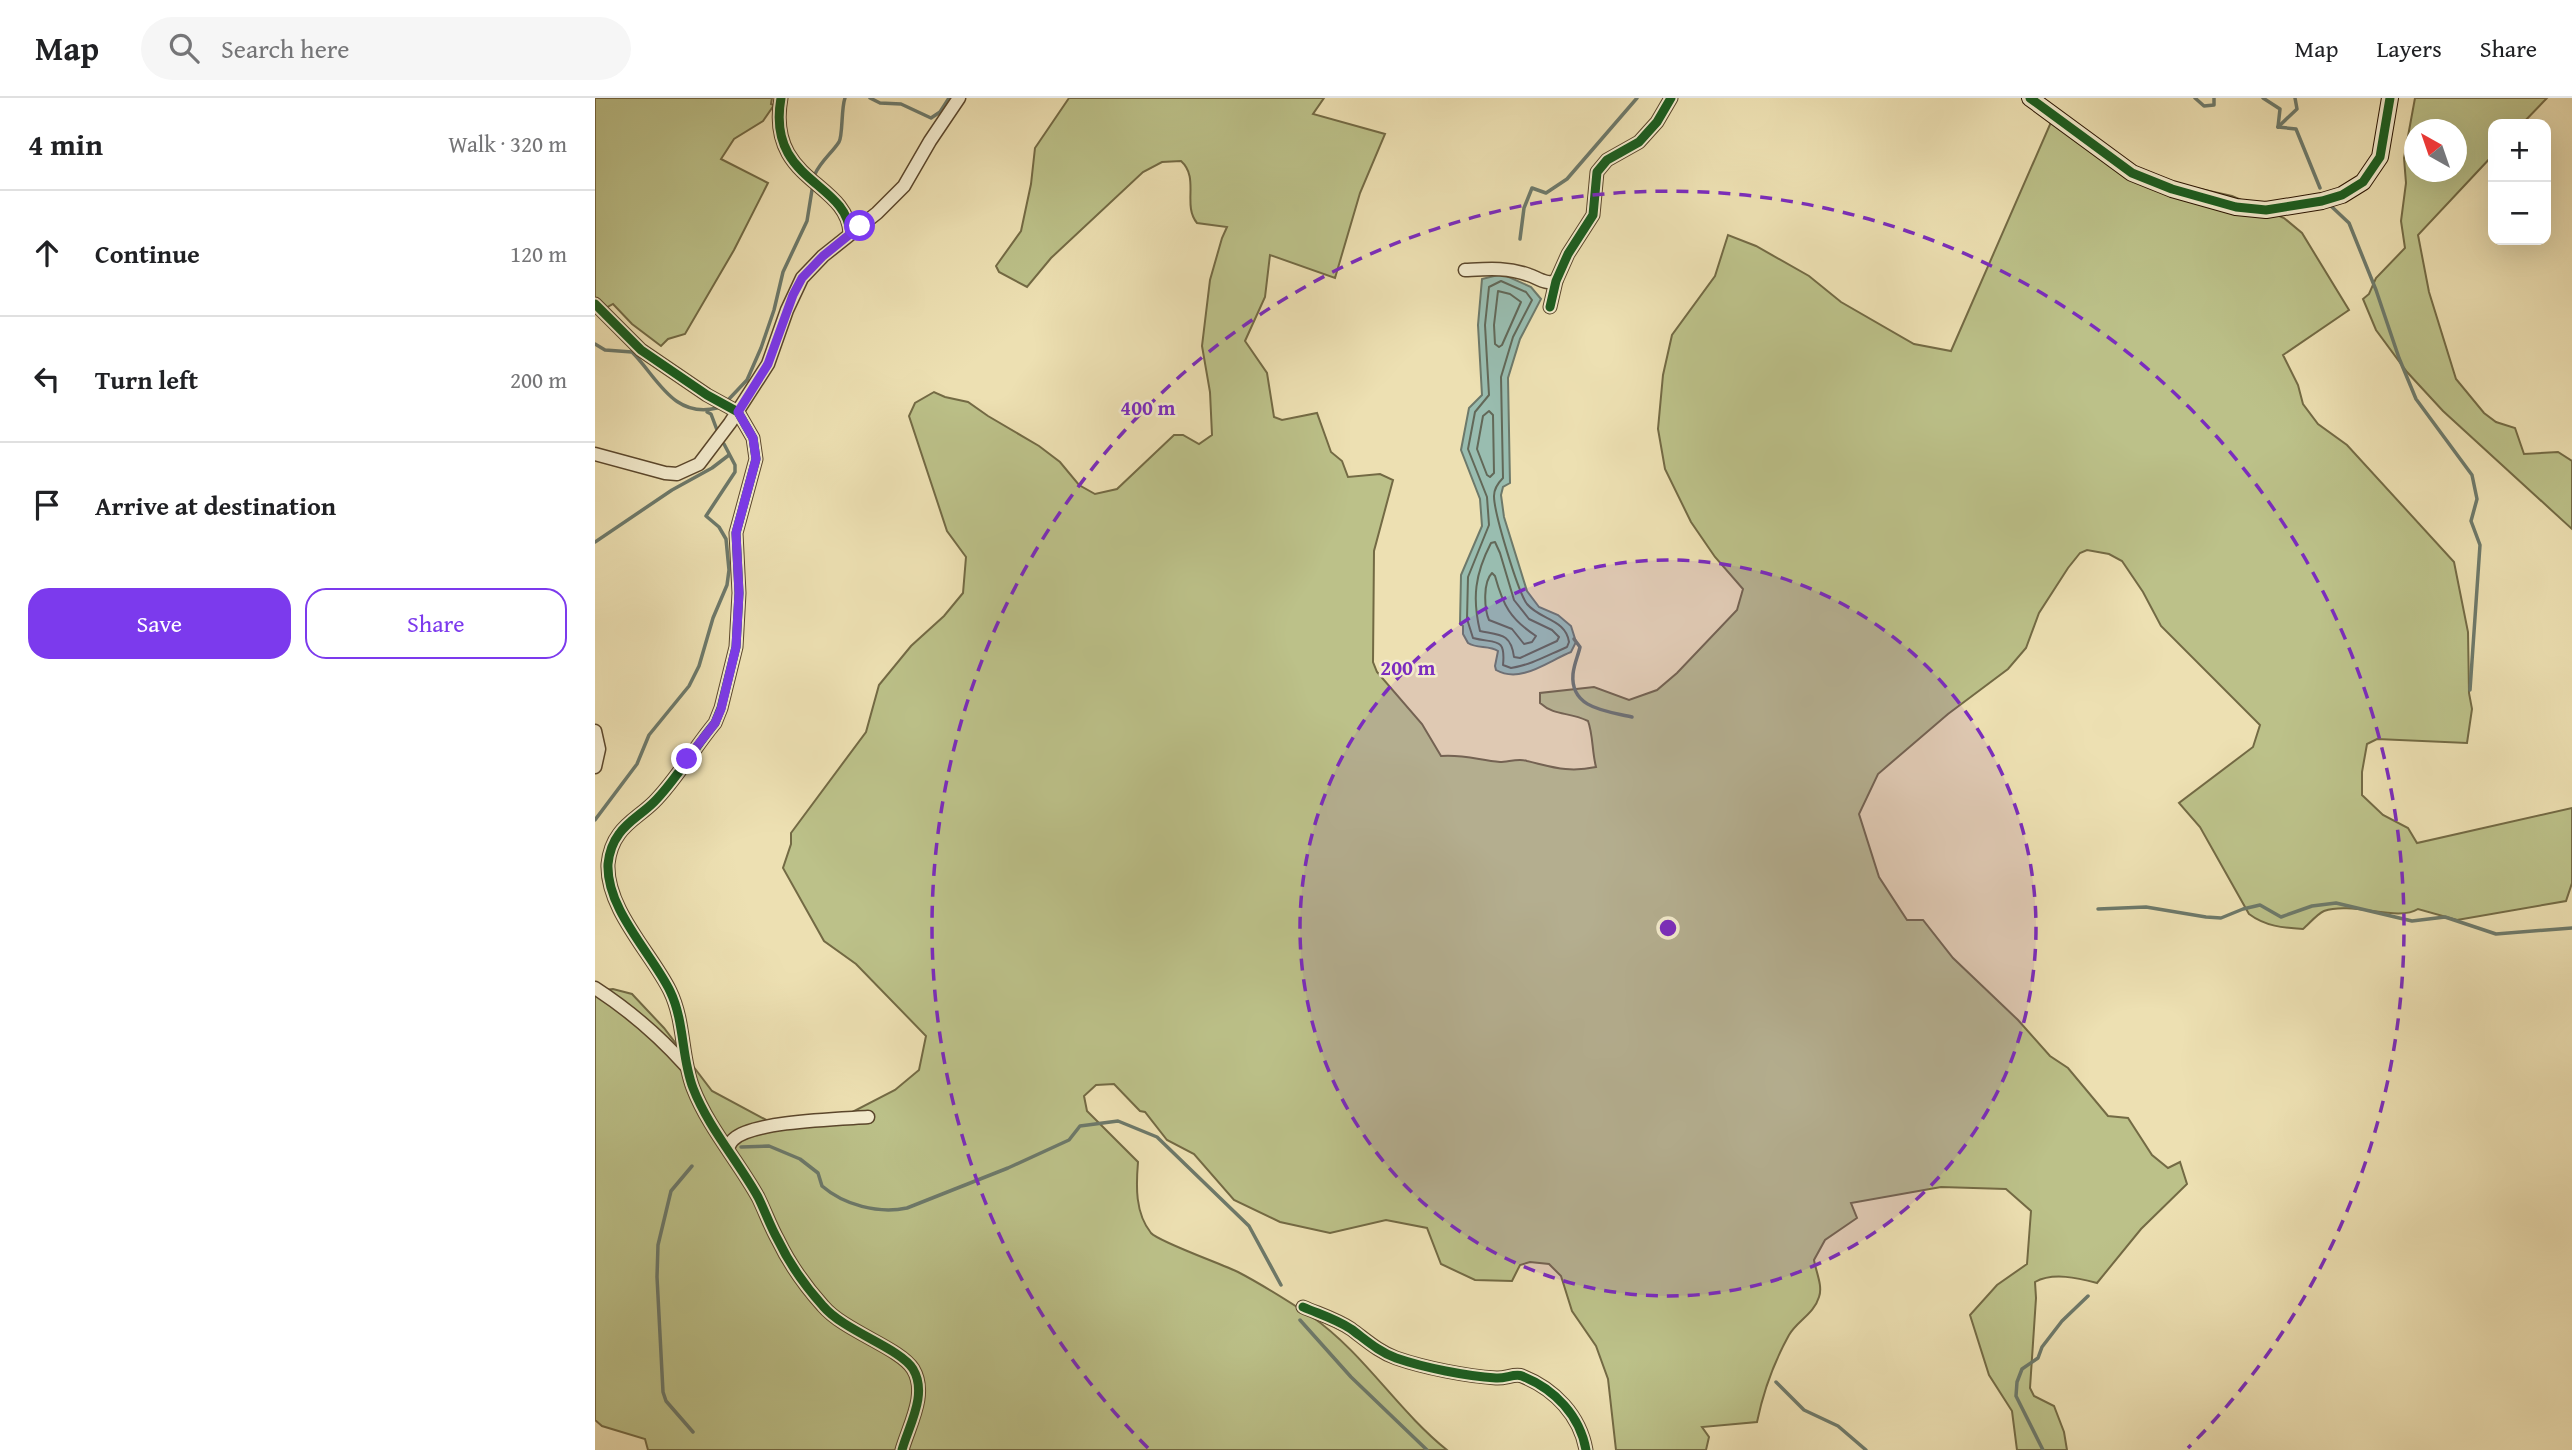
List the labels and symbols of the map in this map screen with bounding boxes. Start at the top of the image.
north arrow [2404,119,2467,182]
route start [844,210,875,241]
text: 400 m [1120,392,1176,423]
text: 200 m [1380,652,1436,683]
route end [671,743,702,774]
centre of rings [1656,916,1680,940]

